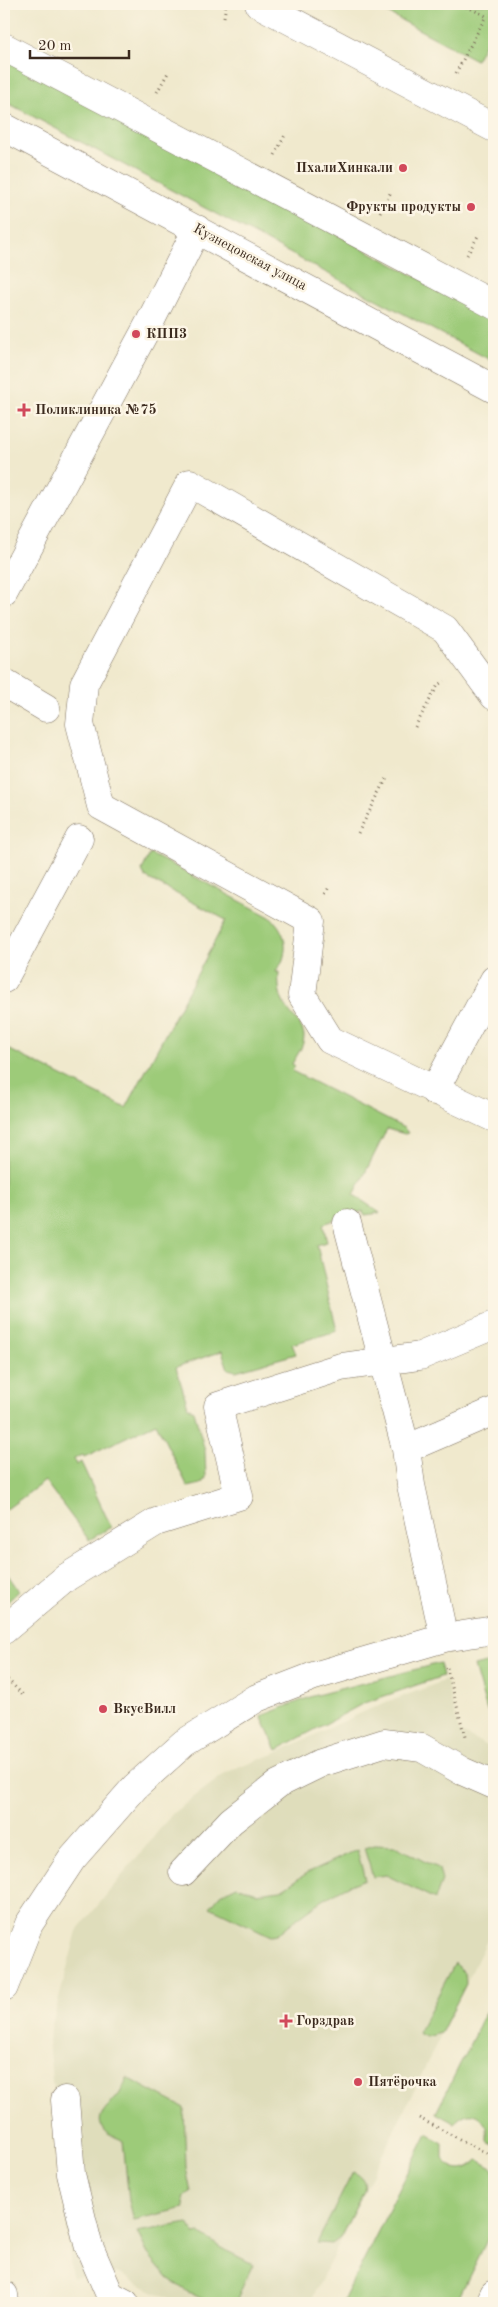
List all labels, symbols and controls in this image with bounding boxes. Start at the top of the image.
scale bar [30,28,129,60]
text: 20 m [38,39,72,54]
place label: ПхалиХинкали [296,161,393,175]
marker: ПхалиХинкали [397,162,409,174]
place label: Фрукты продукты [346,200,461,214]
marker: Фрукты продукты [465,201,477,213]
street label: Кузнецовская улица [191,221,309,293]
place label: КПП3 [146,327,187,341]
marker: КПП3 [130,328,142,340]
marker: Поликлиника №75 [17,403,31,417]
place label: Поликлиника №75 [35,403,157,417]
place label: ВкусВилл [113,1702,176,1716]
marker: ВкусВилл [97,1703,109,1715]
place label: Горздрав [296,2014,354,2028]
marker: Горздрав [280,2015,292,2027]
place label: Пятёрочка [368,2075,437,2089]
marker: Пятёрочка [352,2076,364,2088]

